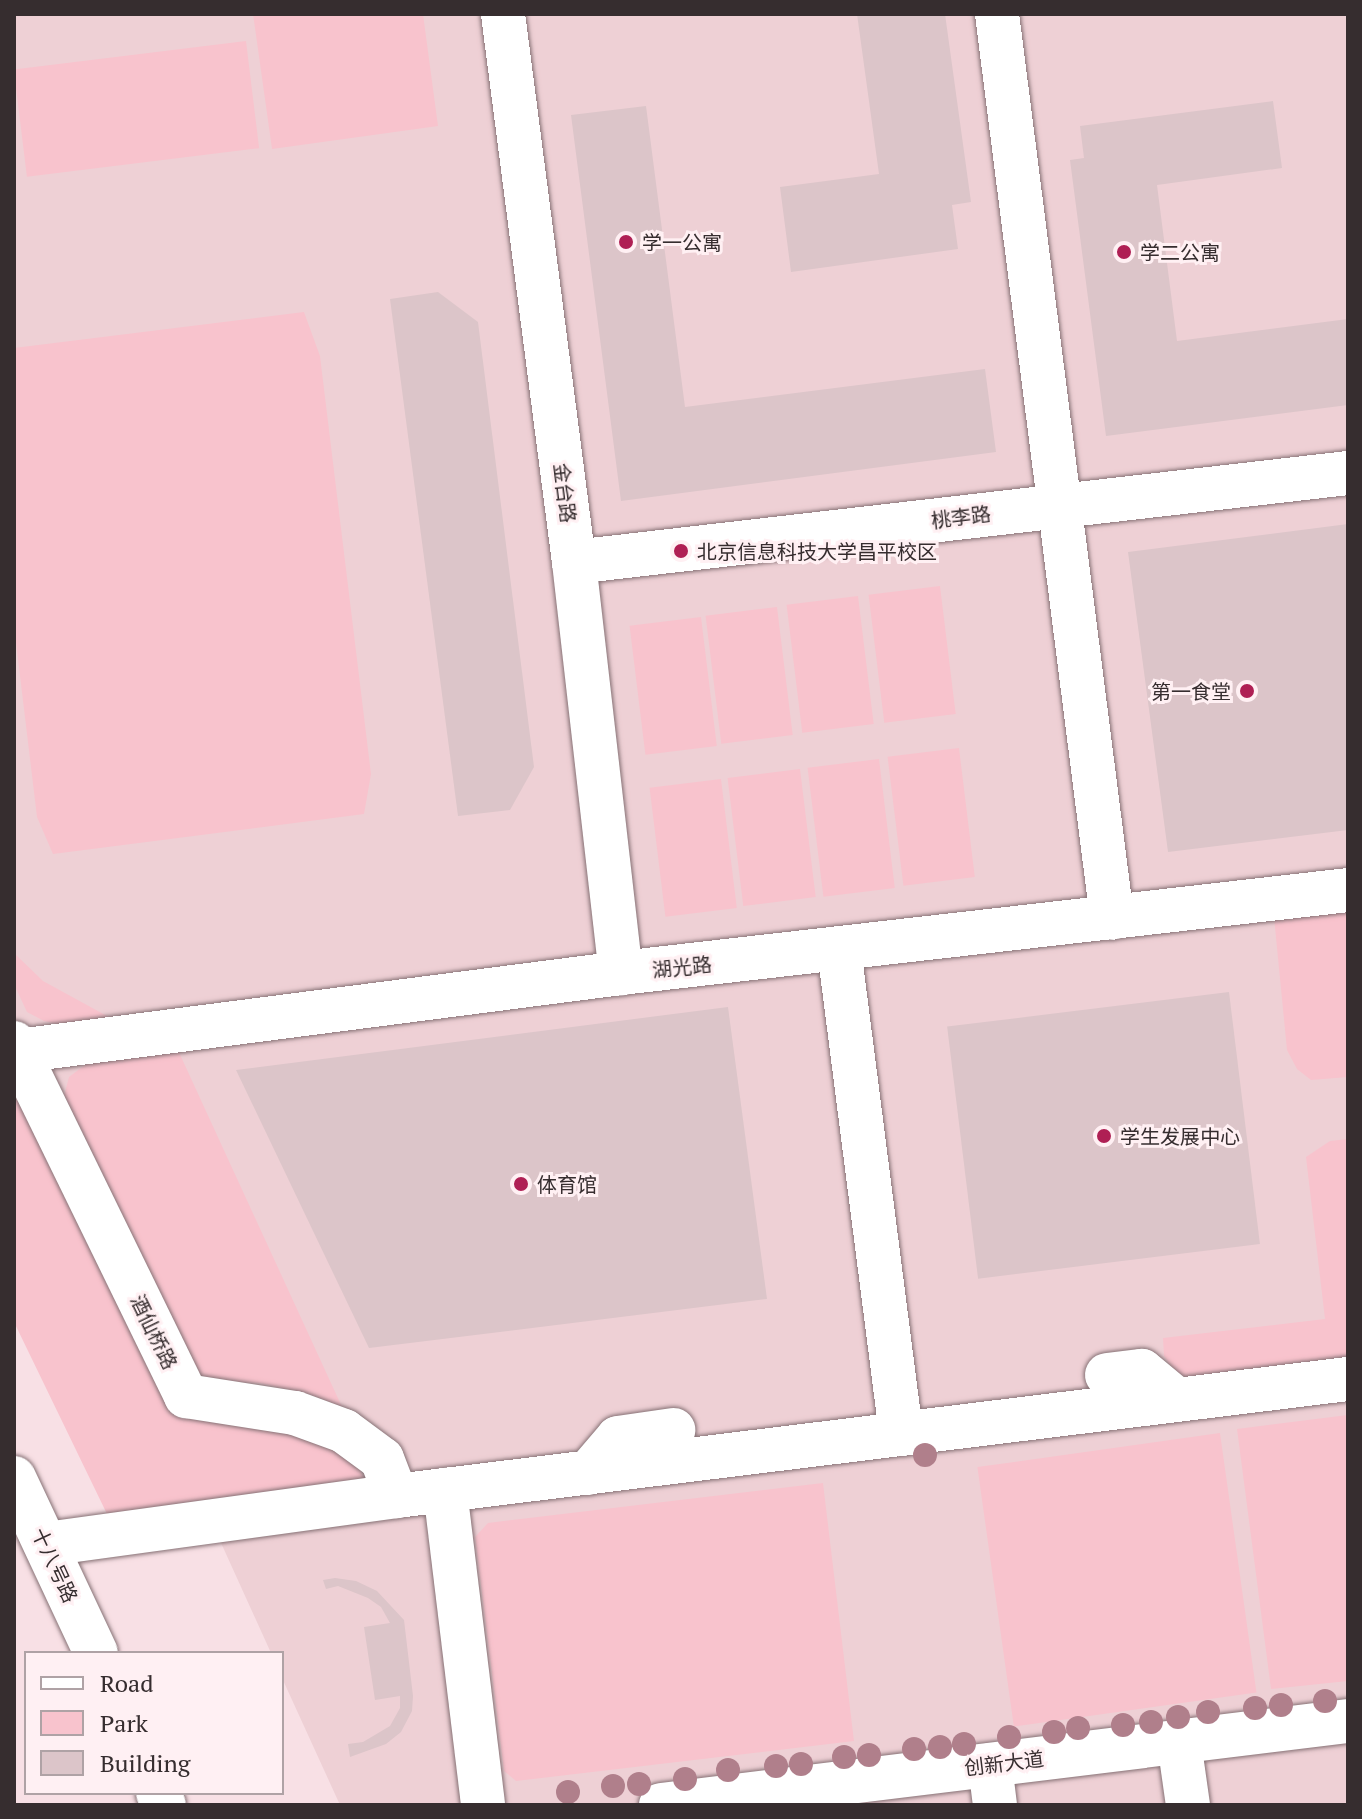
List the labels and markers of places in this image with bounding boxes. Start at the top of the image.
place label: 学一公寓 [642,230,722,254]
marker: 学一公寓 [617,233,635,251]
place label: 学二公寓 [1140,240,1220,264]
marker: 学二公寓 [1115,243,1133,261]
place label: 北京信息科技大学昌平校区 [697,539,937,563]
marker: 北京信息科技大学昌平校区 [672,542,690,560]
place label: 第一食堂 [1151,679,1231,703]
marker: 第一食堂 [1238,682,1256,700]
place label: 学生发展中心 [1120,1124,1240,1148]
marker: 学生发展中心 [1095,1127,1113,1145]
place label: 体育馆 [537,1172,597,1196]
marker: 体育馆 [512,1175,530,1193]

